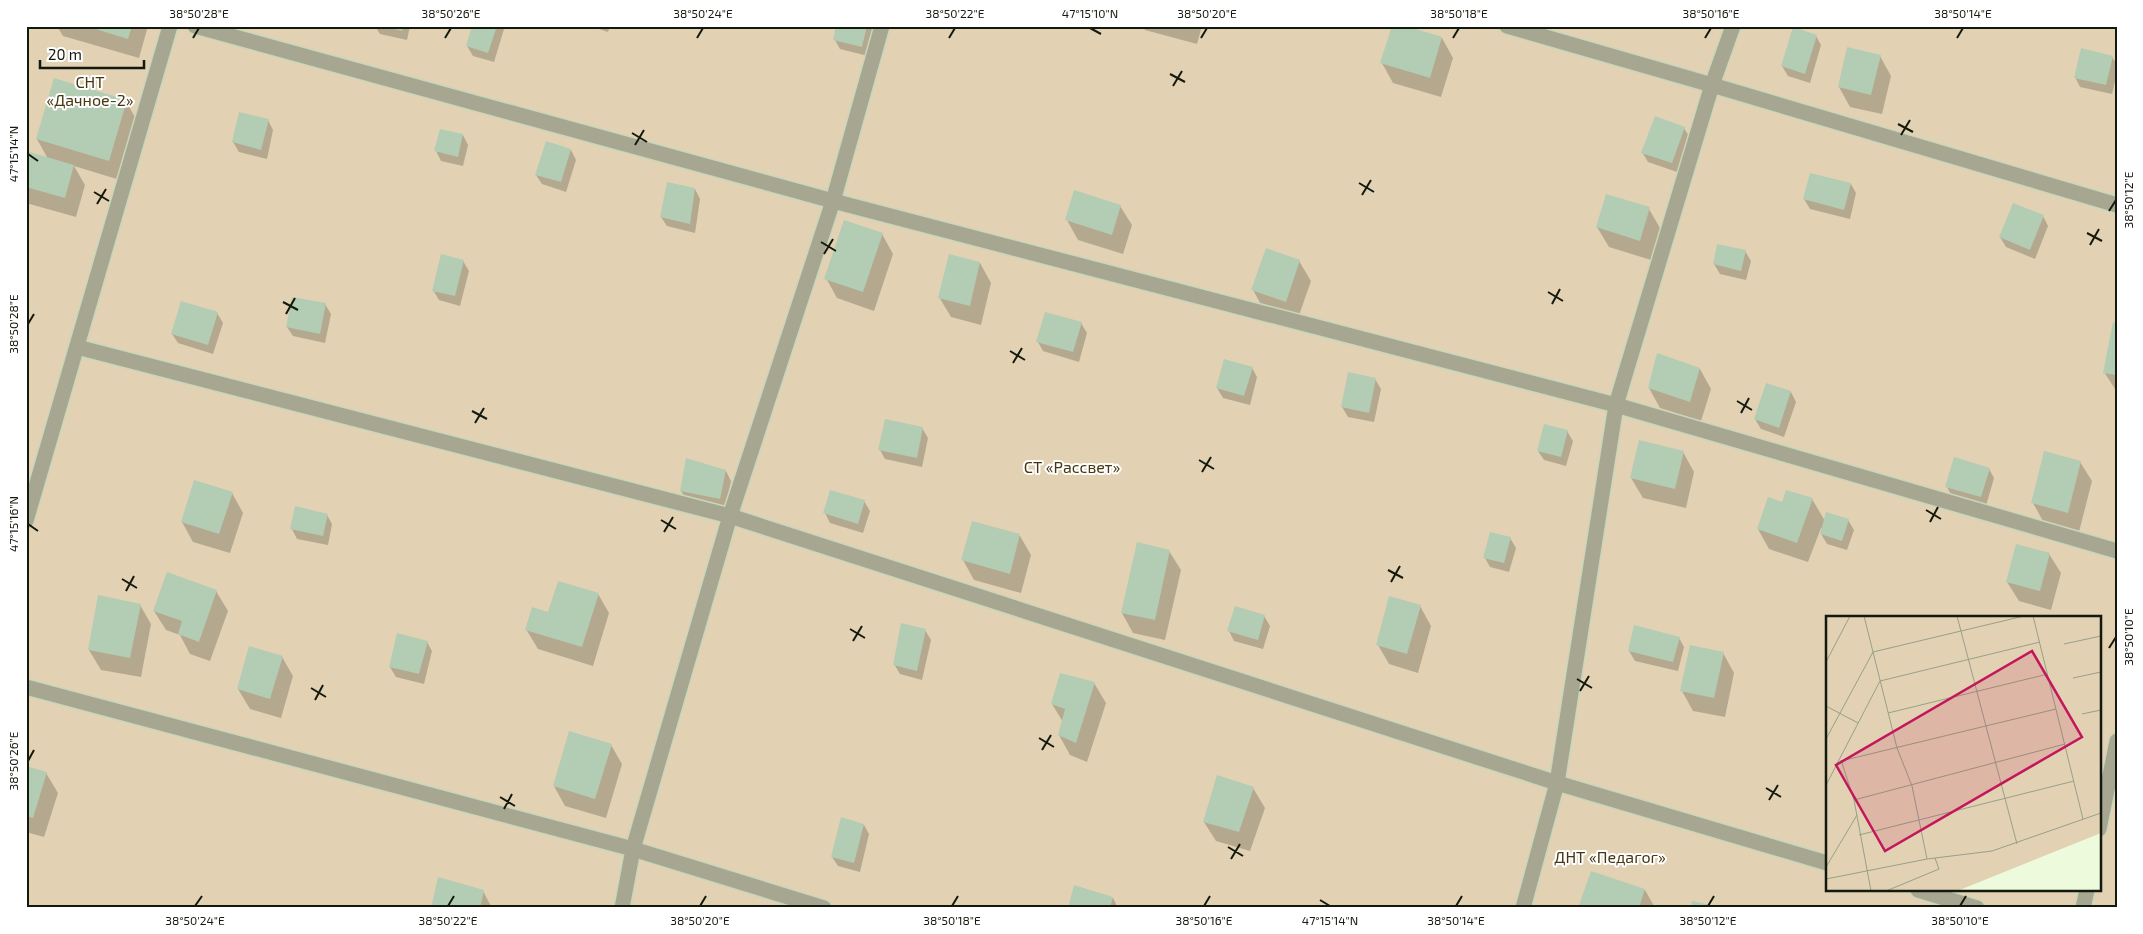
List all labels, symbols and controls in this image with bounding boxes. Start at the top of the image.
text: 38°50'28"E [169,6,229,20]
text: 38°50'26"E [421,6,481,20]
text: 38°50'24"E [673,6,733,20]
text: 38°50'22"E [926,6,985,20]
text: 47°15'10"N [1062,6,1118,20]
text: 38°50'20"E [1177,6,1237,20]
text: 38°50'18"E [1430,6,1488,20]
text: 38°50'16"E [1682,6,1740,20]
text: 38°50'14"E [1934,6,1992,20]
scale bar [40,38,144,70]
text: 20 m [48,45,82,63]
park label: СНТ «Дачное-2» [46,72,134,109]
text: 47°15'14"N [6,126,20,182]
text: 38°50'12"E [2121,171,2135,228]
text: 38°50'28"E [6,294,20,354]
park label: СТ «Рассвет» [1024,457,1120,476]
text: 47°15'16"N [6,496,20,552]
text: 38°50'10"E [2121,608,2135,666]
inset map [1826,616,2100,892]
text: 38°50'26"E [6,731,20,791]
park label: ДНТ «Педагог» [1554,847,1666,866]
text: 38°50'24"E [165,913,225,927]
text: 38°50'22"E [419,913,478,927]
text: 38°50'20"E [670,913,730,927]
text: 38°50'18"E [923,913,981,927]
text: 38°50'16"E [1175,913,1233,927]
text: 47°15'14"N [1302,913,1358,927]
text: 38°50'14"E [1427,913,1485,927]
text: 38°50'12"E [1680,913,1737,927]
text: 38°50'10"E [1931,913,1989,927]

